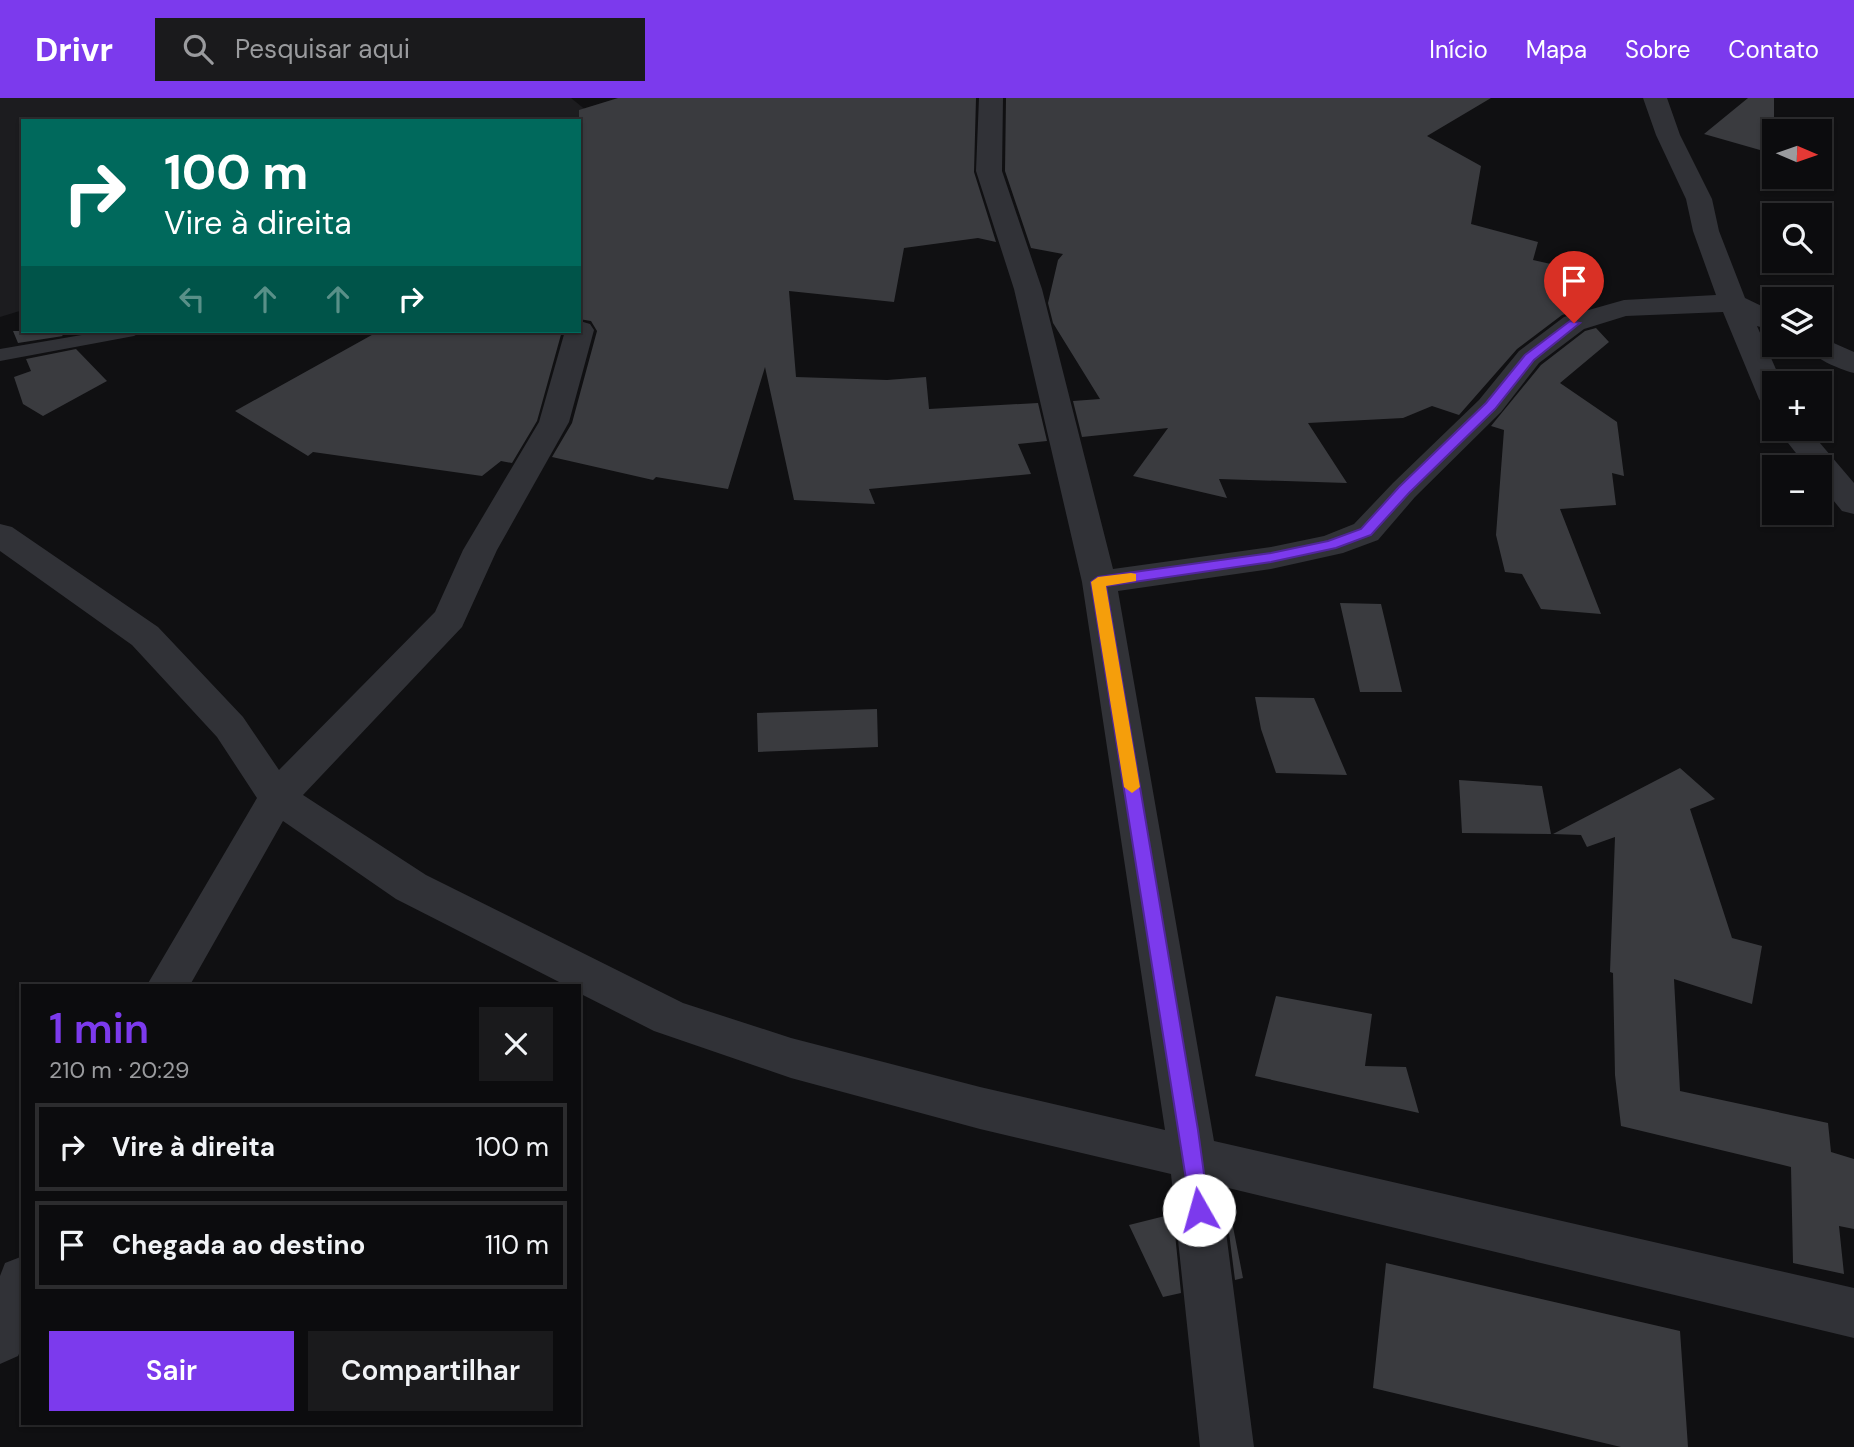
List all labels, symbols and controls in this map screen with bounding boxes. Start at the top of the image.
search box [155,18,645,81]
text: Drivr [35,28,113,71]
icon: search [179,30,217,68]
text: Pesquisar aqui [235,32,410,66]
text: Início [1429,34,1488,65]
text: Mapa [1526,34,1587,65]
text: Sobre [1625,34,1690,65]
text: Contato [1728,34,1819,65]
north arrow [1762,119,1832,189]
map controls [1762,119,1832,525]
text: 100 m [164,140,308,204]
icon: right [49,147,140,238]
text: Vire à direita [164,202,352,244]
button: search [1762,203,1832,273]
pin [1544,251,1604,323]
icon: arrive [1555,262,1593,300]
icon: left [173,280,211,318]
icon: ahead [246,280,284,318]
icon: ahead [319,280,357,318]
icon: right [392,280,430,318]
button: layers [1762,287,1832,357]
button: + [1762,371,1832,441]
button: − [1762,455,1832,525]
text: 1 min [49,1001,149,1056]
button: close [479,1007,553,1081]
text: 210 m · 20:29 [49,1055,189,1085]
icon: right [53,1128,91,1166]
text: Vire à direita [112,1130,275,1164]
text: 100 m [475,1130,549,1164]
position arrow [1162,1173,1236,1247]
icon: arrive [53,1226,91,1264]
text: Chegada ao destino [112,1228,365,1262]
text: 110 m [485,1228,549,1262]
button: Sair [49,1331,294,1411]
button: Compartilhar [308,1331,553,1411]

